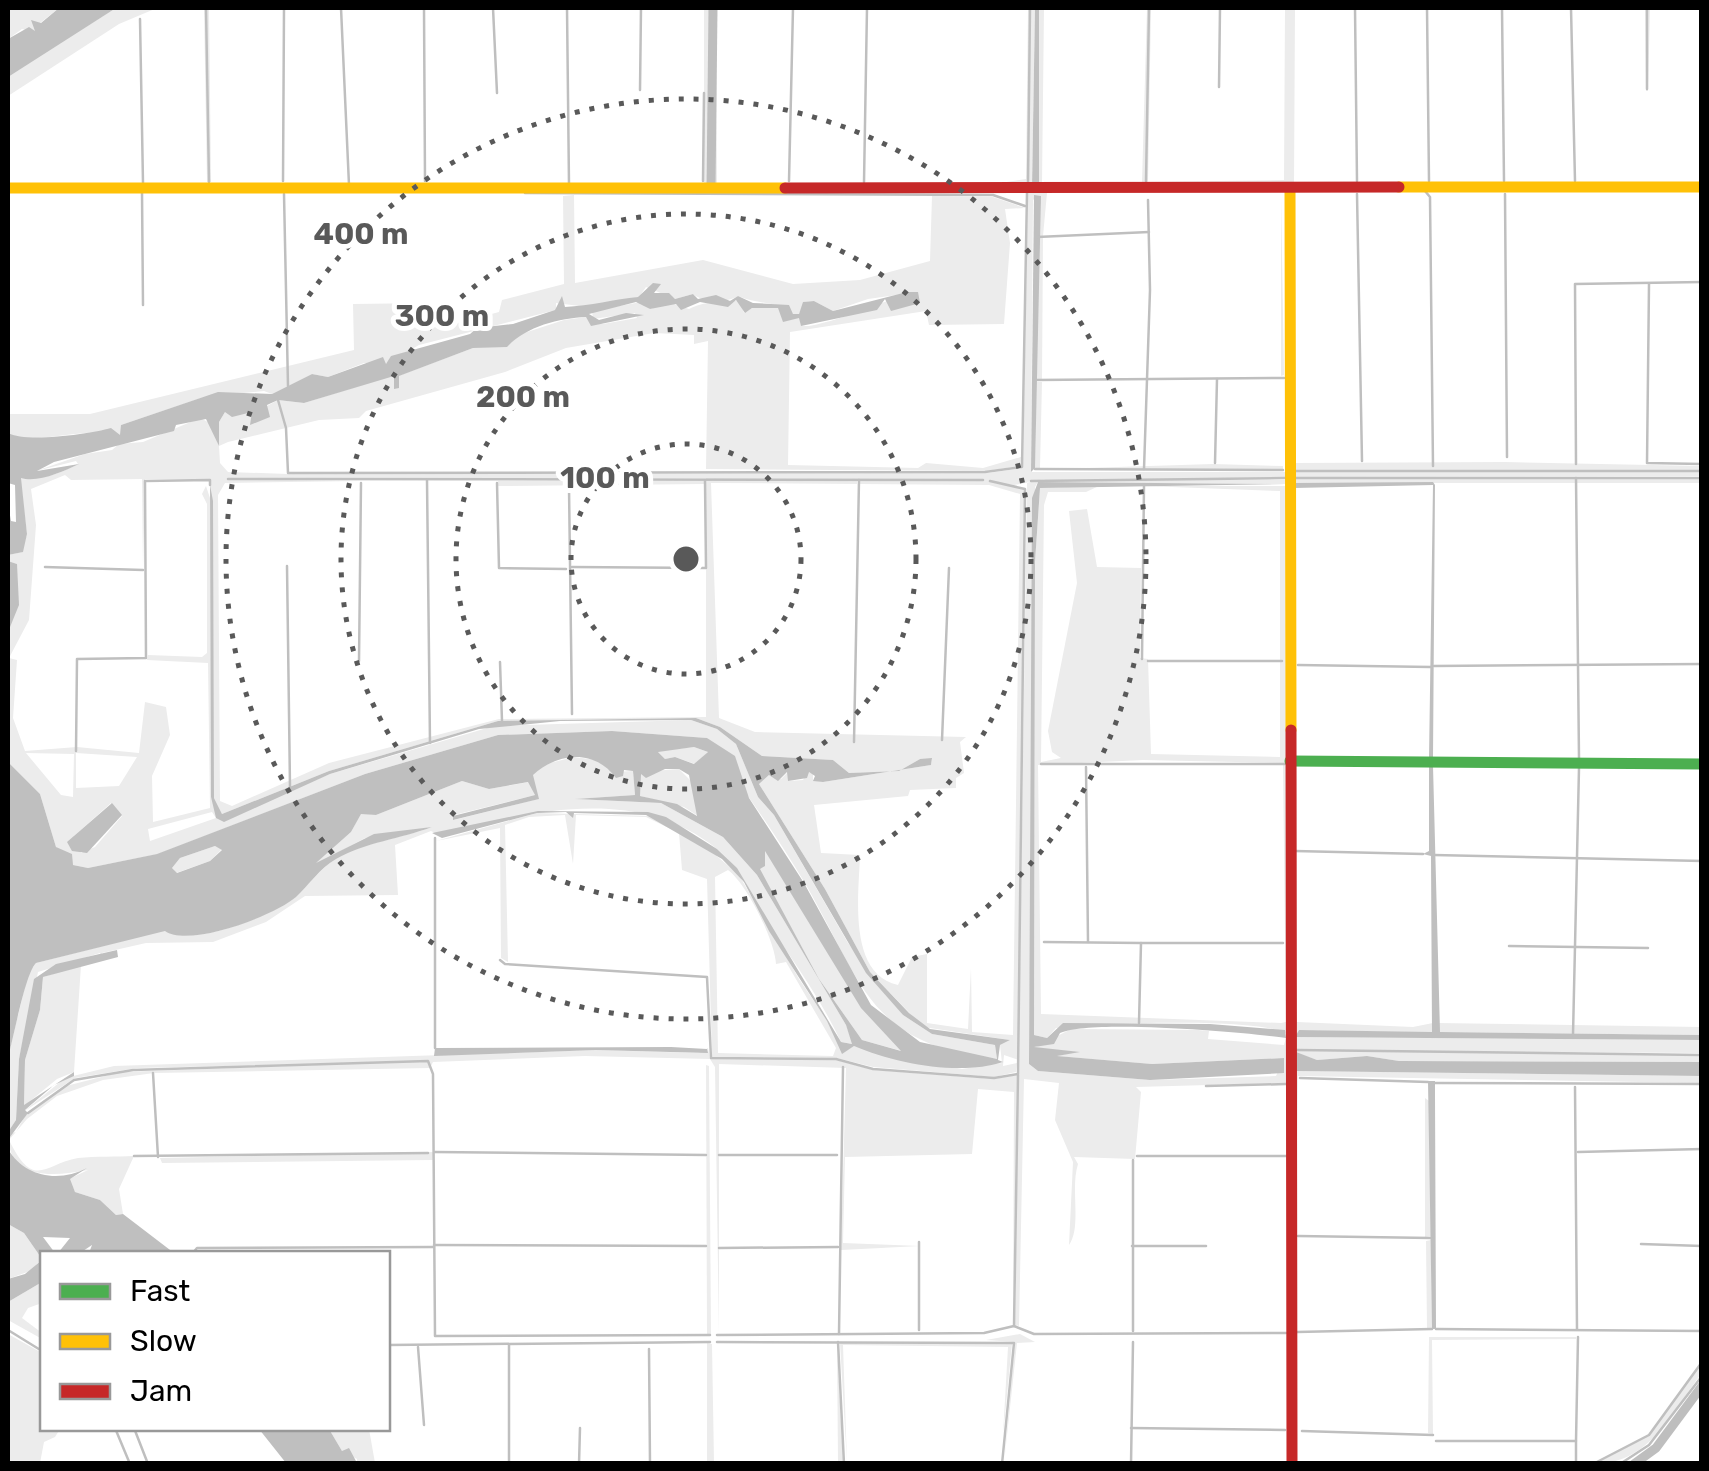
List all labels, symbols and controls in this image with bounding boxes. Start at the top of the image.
text: 400 m [313,216,409,252]
text: 300 m [395,298,489,334]
text: 200 m [476,379,570,415]
text: 100 m [560,460,650,496]
centre of rings [668,541,704,577]
legend [40,1251,390,1431]
text: Fast [130,1273,190,1309]
text: Slow [130,1323,197,1359]
text: Jam [130,1373,192,1409]

